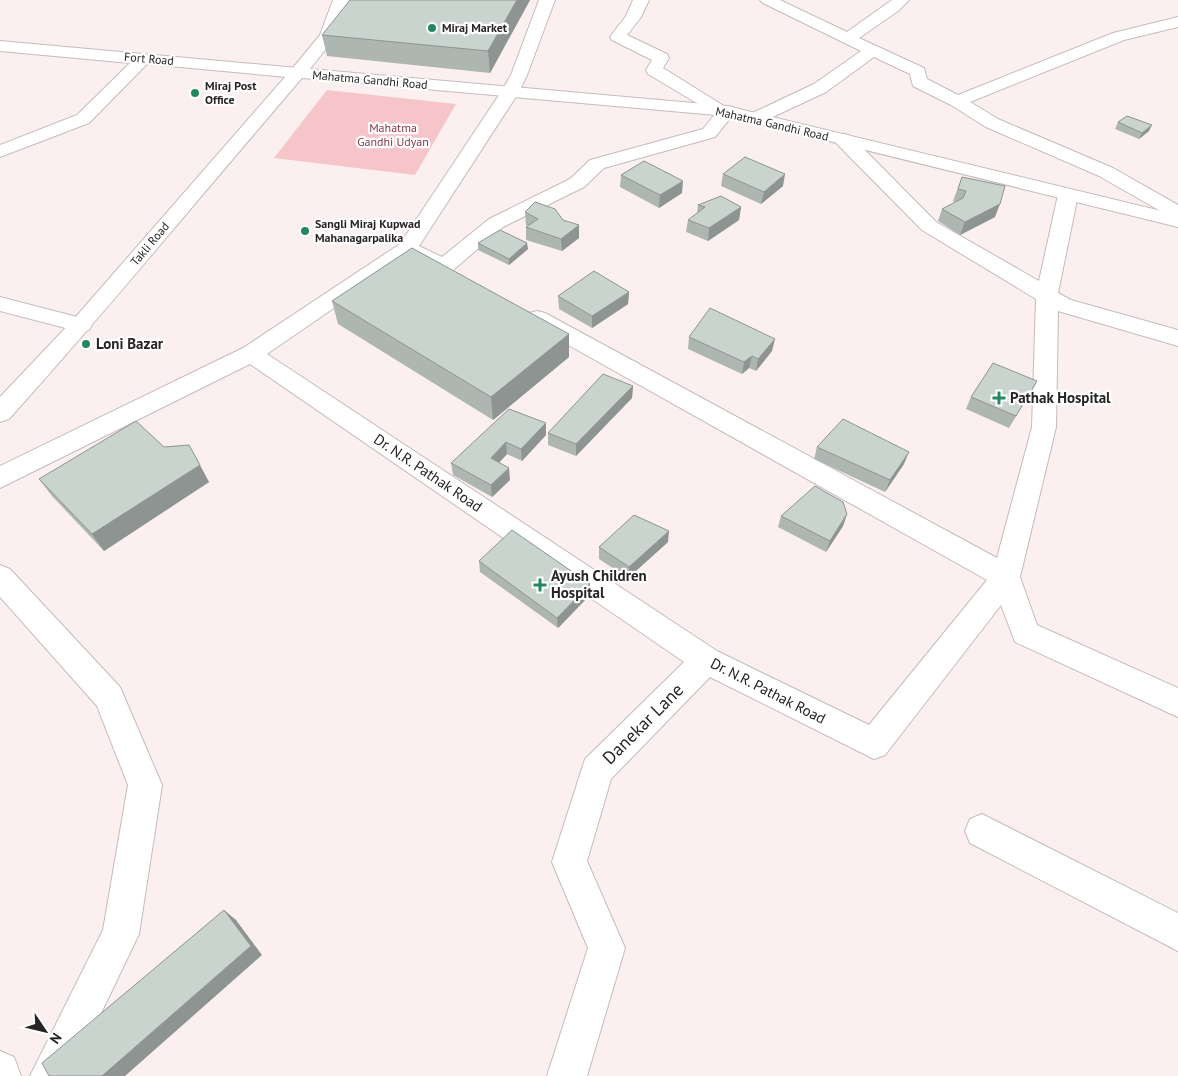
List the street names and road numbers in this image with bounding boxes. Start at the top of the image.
street label: Fort Road [124,49,174,68]
street label: Mahatma Gandhi Road [312,67,428,92]
street label: Mahatma Gandhi Road [714,103,830,144]
street label: Takli Road [127,219,172,269]
street label: Dr. N.R. Pathak Road [370,429,486,516]
street label: Dr. N.R. Pathak Road [707,653,829,728]
street label: Danekar Lane [597,678,688,769]

